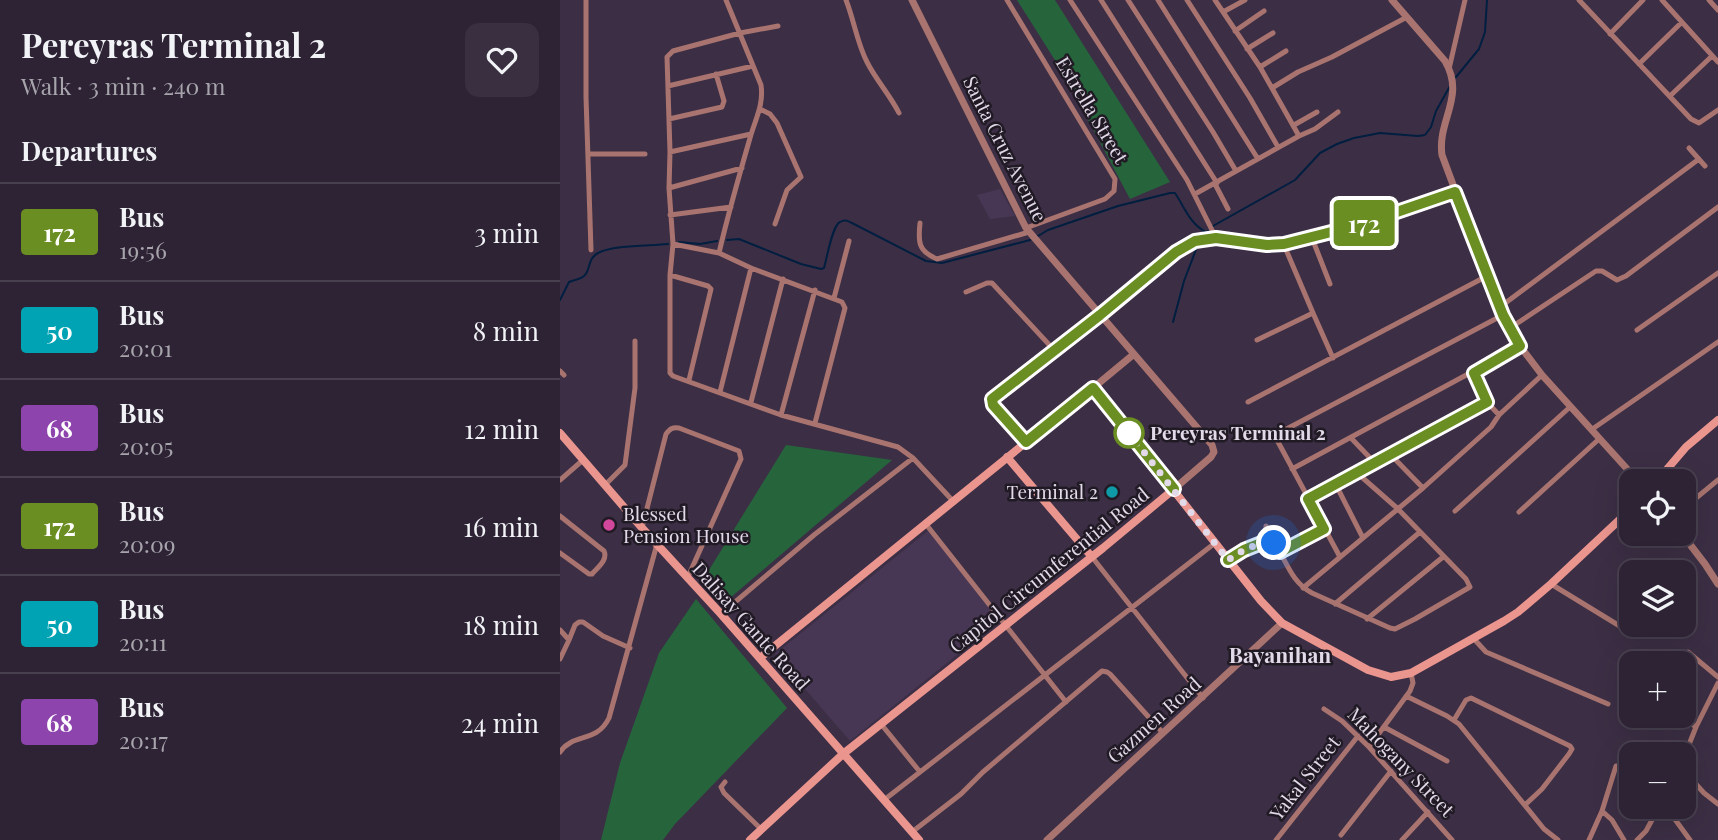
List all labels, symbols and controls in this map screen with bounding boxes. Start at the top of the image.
text: Pereyras Terminal 2 [21,22,326,66]
button: heart [465,23,539,97]
street label: Estrella Street [1051,51,1135,168]
text: Walk · 3 min · 240 m [21,70,225,101]
street label: Santa Cruz Avenue [958,71,1054,226]
text: Departures [21,133,157,168]
text: Bus [119,199,164,234]
line badge: 172 [1324,200,1404,246]
text: 172 [1348,207,1380,239]
text: 3 min [475,215,539,250]
text: 172 [43,216,76,248]
text: 19:56 [119,234,167,265]
text: Bus [119,297,164,332]
text: 8 min [473,313,539,348]
text: 50 [46,314,73,346]
text: 20:01 [119,332,172,363]
text: Bus [119,395,164,430]
text: 12 min [464,411,539,446]
text: 68 [46,412,73,444]
marker: Pereyras Terminal 2 [1114,418,1144,448]
place label: Pereyras Terminal 2 [1150,419,1326,445]
text: 20:05 [119,430,173,461]
map controls [1619,469,1696,819]
button: locate [1619,469,1696,546]
place label: Terminal 2 [1006,478,1098,504]
street label: Capitol Circumferential Road [943,480,1154,658]
marker: Terminal 2 [1104,484,1120,500]
text: Bus [119,493,164,528]
place label: Blessed Pension House [623,500,749,548]
text: 16 min [463,509,539,544]
text: 172 [43,510,76,542]
marker: Blessed Pension House [601,517,617,533]
your location [1256,525,1291,560]
text: 20:09 [119,528,175,559]
street label: Dalisay Gante Road [687,556,816,695]
button: layers [1619,560,1696,637]
text: Bus [119,591,164,626]
text: 18 min [463,607,539,642]
text: 50 [46,608,73,640]
text: 20:11 [119,626,167,657]
district label: Bayanihan [1229,640,1331,668]
button: + [1619,651,1696,728]
street label: Gazmen Road [1101,670,1206,768]
text: Bus [119,689,164,724]
street label: Mahogany Street [1343,701,1461,822]
text: 24 min [461,705,539,740]
text: 68 [46,706,73,738]
text: 20:17 [119,724,168,755]
street label: Yakal Street [1262,730,1346,826]
button: − [1619,742,1696,819]

